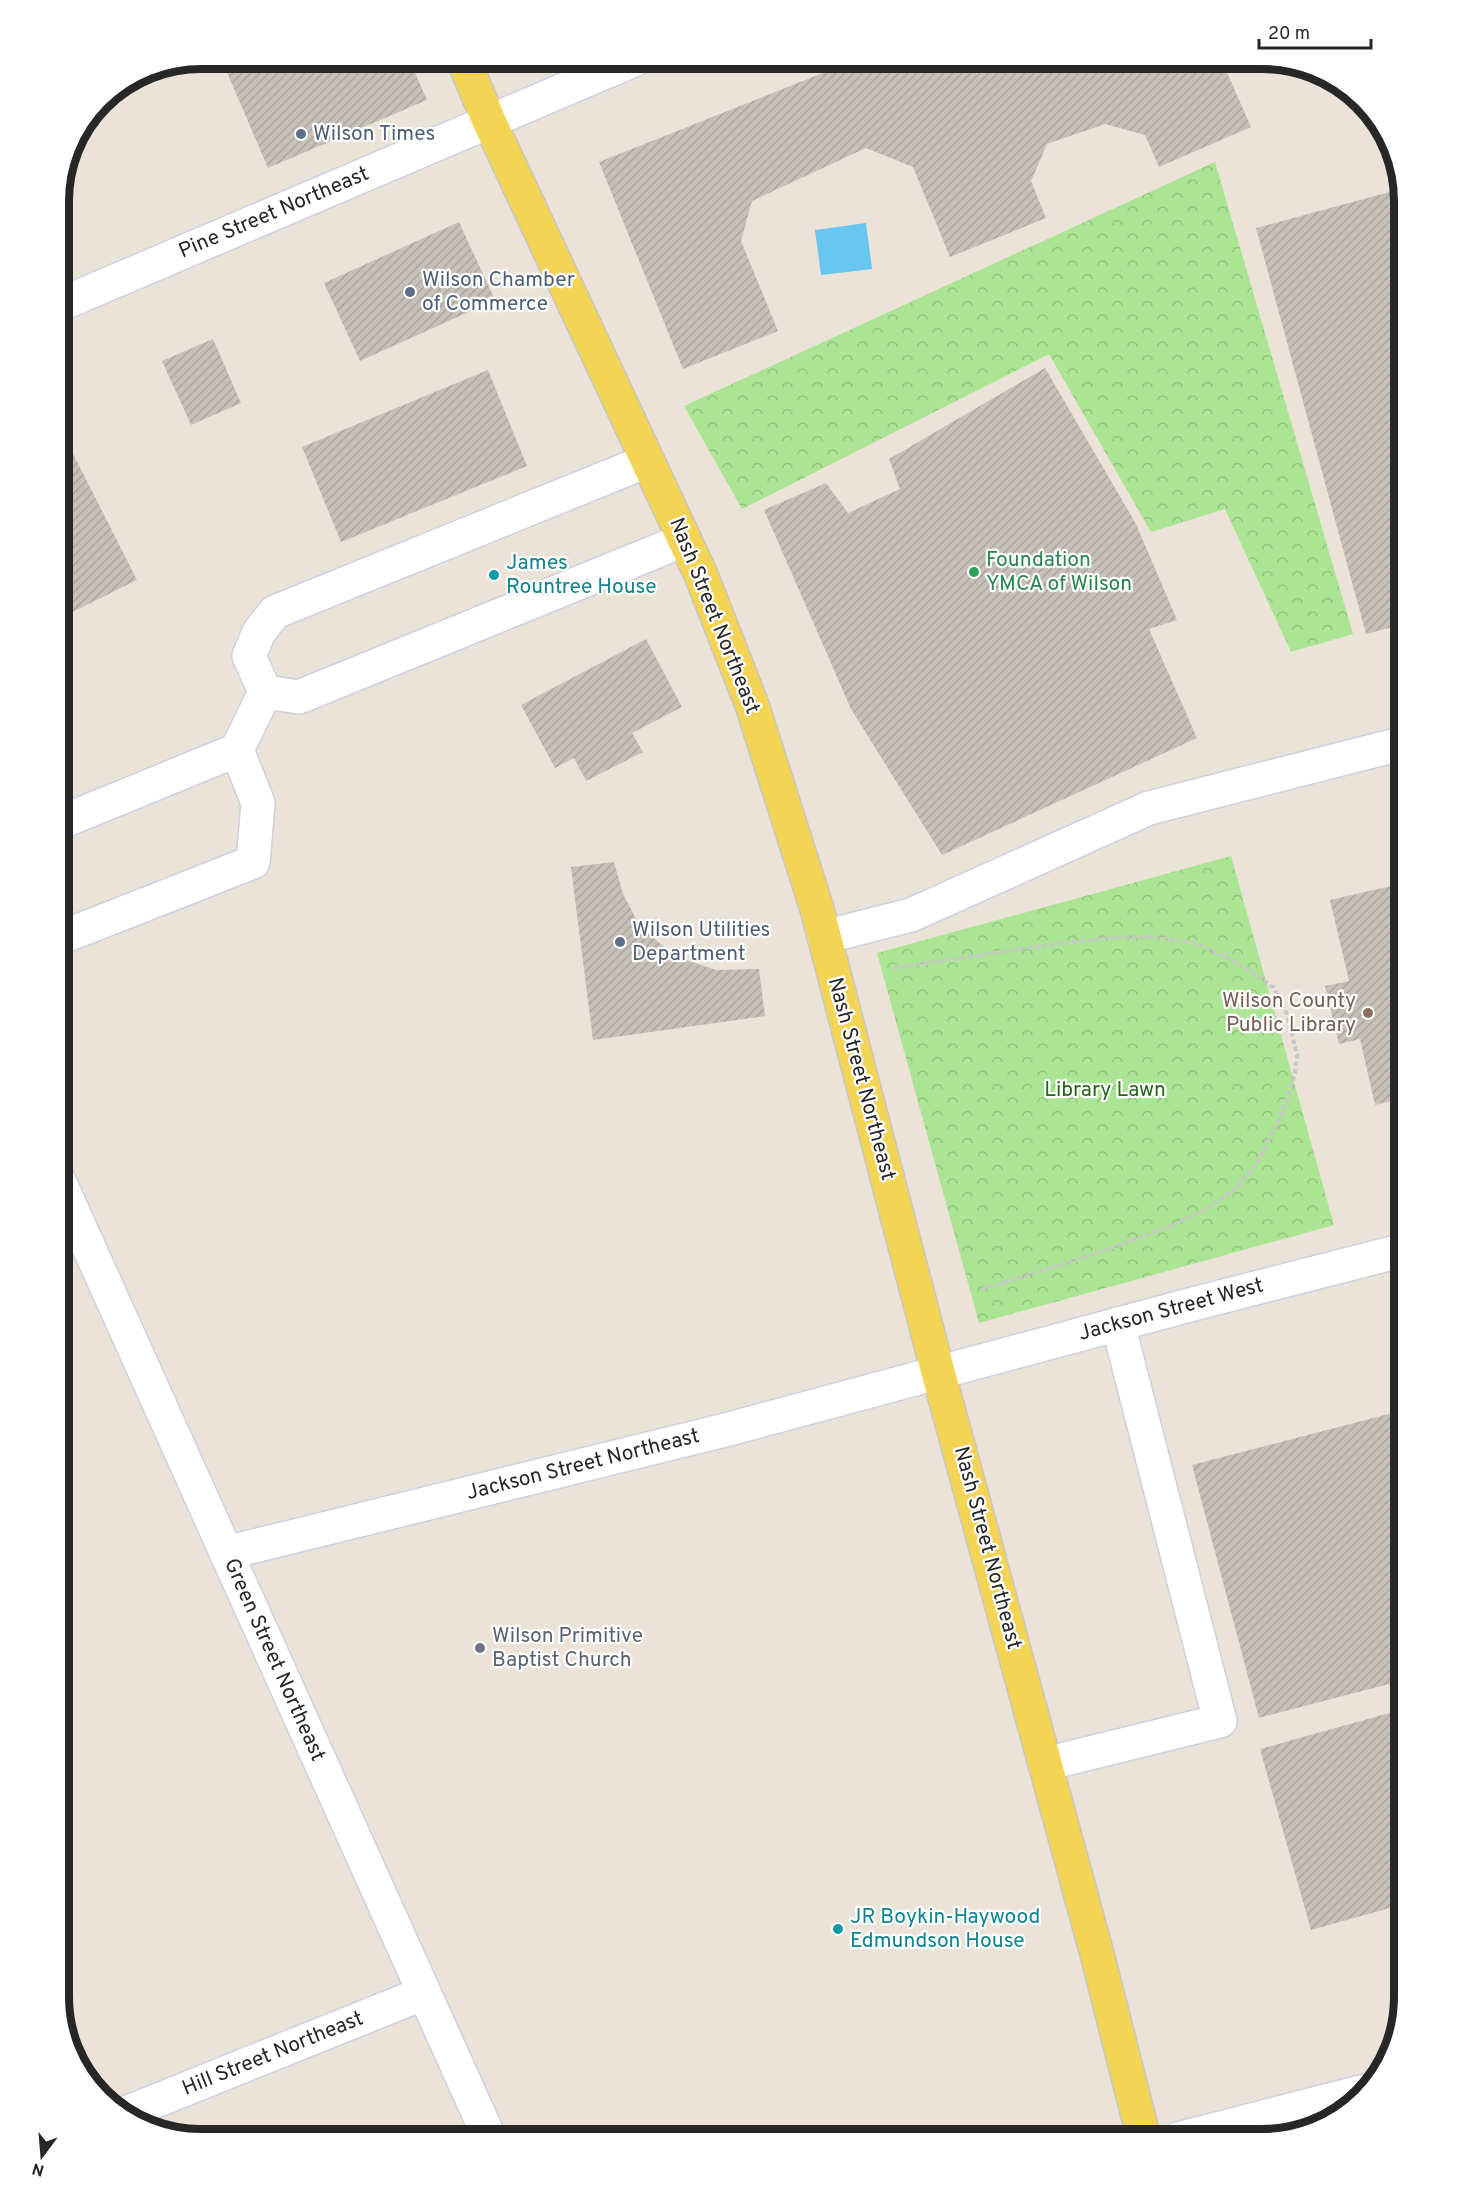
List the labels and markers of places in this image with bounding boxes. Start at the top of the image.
place label: Wilson Times [313,121,435,148]
marker: Wilson Times [294,127,308,141]
place label: Wilson Chamber of Commerce [422,267,575,318]
marker: Wilson Chamber of Commerce [403,285,417,299]
place label: Foundation YMCA of Wilson [986,547,1132,598]
place label: James Rountree House [506,550,657,601]
marker: Foundation YMCA of Wilson [967,565,981,579]
marker: James Rountree House [487,568,501,582]
place label: Wilson Utilities Department [632,917,770,968]
marker: Wilson Utilities Department [613,935,627,949]
place label: Wilson County Public Library [1222,988,1356,1039]
marker: Wilson County Public Library [1361,1006,1375,1020]
place label: Wilson Primitive Baptist Church [492,1623,643,1674]
marker: Wilson Primitive Baptist Church [473,1641,487,1655]
place label: JR Boykin-Haywood Edmundson House [850,1904,1040,1955]
marker: JR Boykin-Haywood Edmundson House [831,1922,845,1936]

